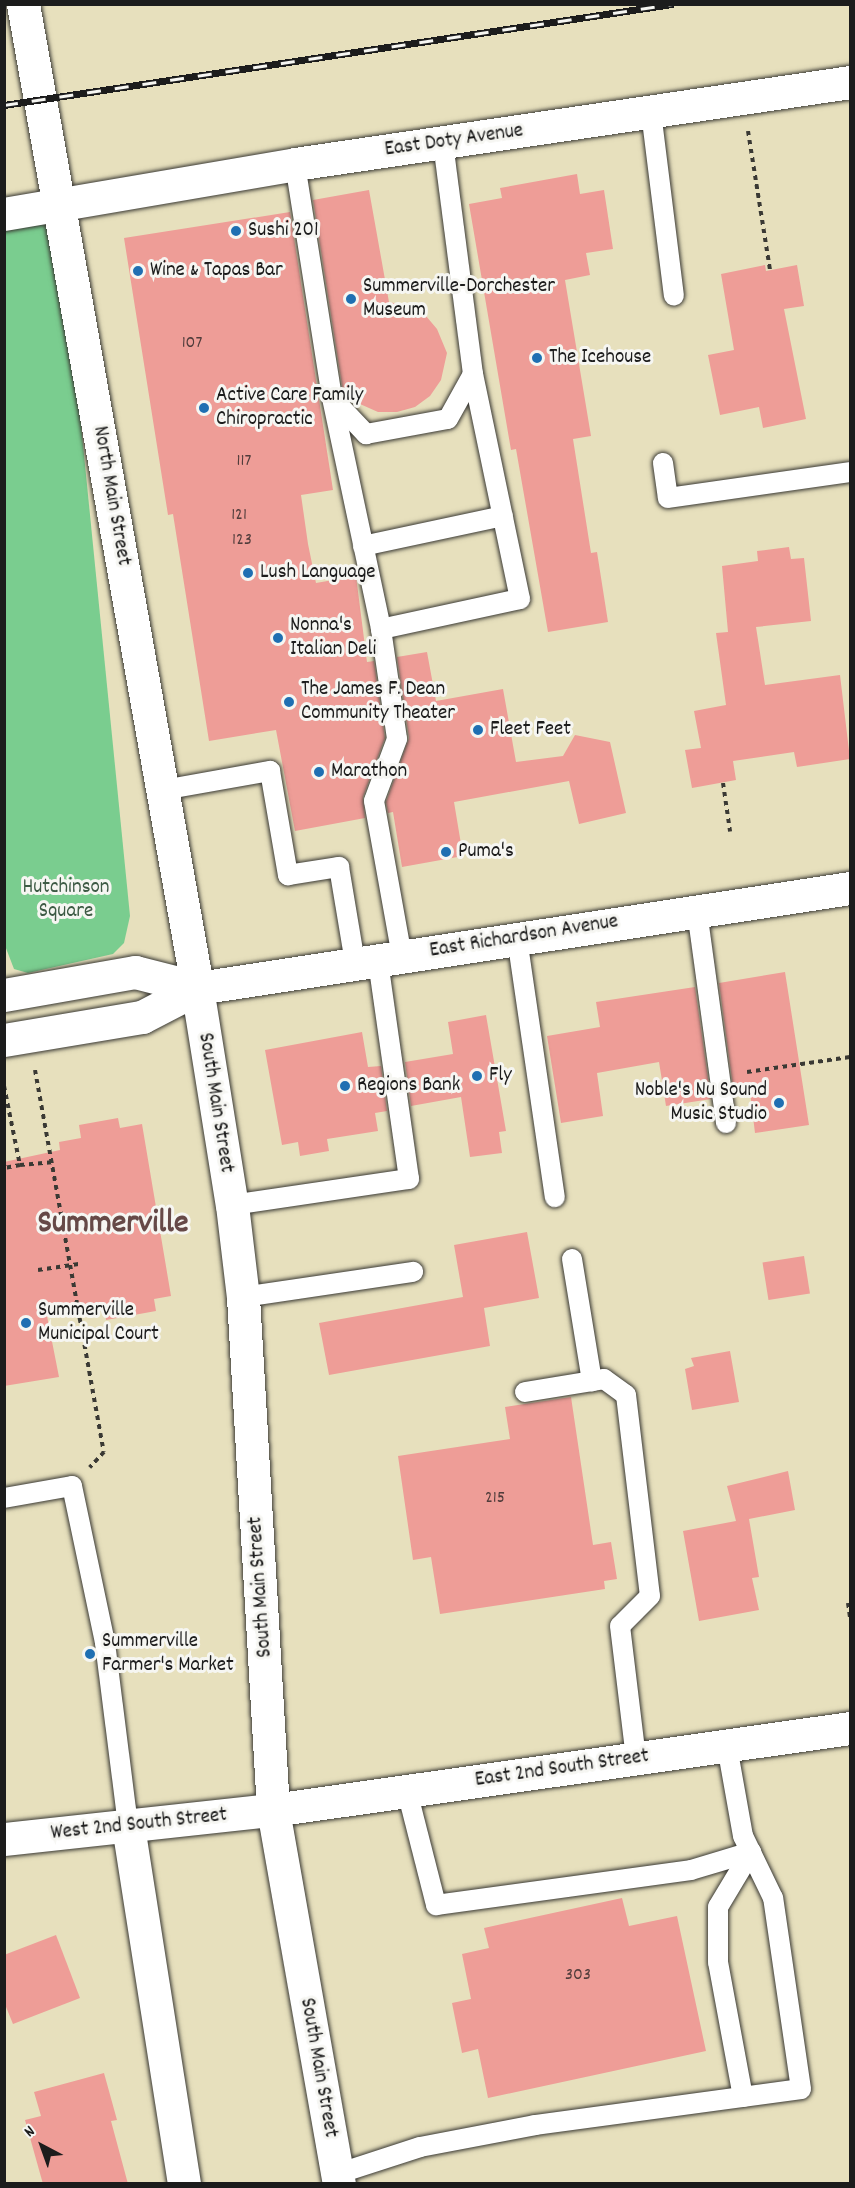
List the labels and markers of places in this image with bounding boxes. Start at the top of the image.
place label: Sushi 201 [248,218,319,244]
marker: Sushi 201 [229,224,243,238]
place label: Wine & Tapas Bar [150,258,283,284]
marker: Wine & Tapas Bar [131,264,145,278]
place label: Summerville-Dorchester Museum [363,274,555,324]
marker: Summerville-Dorchester Museum [344,292,358,306]
place label: The Icehouse [549,345,651,371]
marker: The Icehouse [530,351,544,365]
place label: Active Care Family Chiropractic [216,383,363,433]
marker: Active Care Family Chiropractic [197,401,211,415]
place label: Lush Language [260,560,376,586]
marker: Lush Language [241,566,255,580]
place label: Nonna's Italian Deli [290,613,376,663]
marker: Nonna's Italian Deli [271,631,285,645]
place label: The James F. Dean Community Theater [301,677,455,727]
marker: The James F. Dean Community Theater [282,695,296,709]
place label: Fleet Feet [490,717,571,743]
marker: Fleet Feet [471,723,485,737]
place label: Marathon [331,759,407,785]
marker: Marathon [312,765,326,779]
place label: Puma's [458,839,514,865]
marker: Puma's [439,845,453,859]
place label: Fly [489,1063,512,1089]
marker: Fly [470,1069,484,1083]
place label: Regions Bank [357,1073,460,1099]
place label: Noble's Nu Sound Music Studio [635,1078,767,1128]
marker: Regions Bank [338,1079,352,1093]
marker: Noble's Nu Sound Music Studio [772,1096,786,1110]
place label: Summerville Municipal Court [38,1298,159,1348]
marker: Summerville Municipal Court [19,1316,33,1330]
place label: Summerville Farmer's Market [102,1629,234,1679]
marker: Summerville Farmer's Market [83,1647,97,1661]

